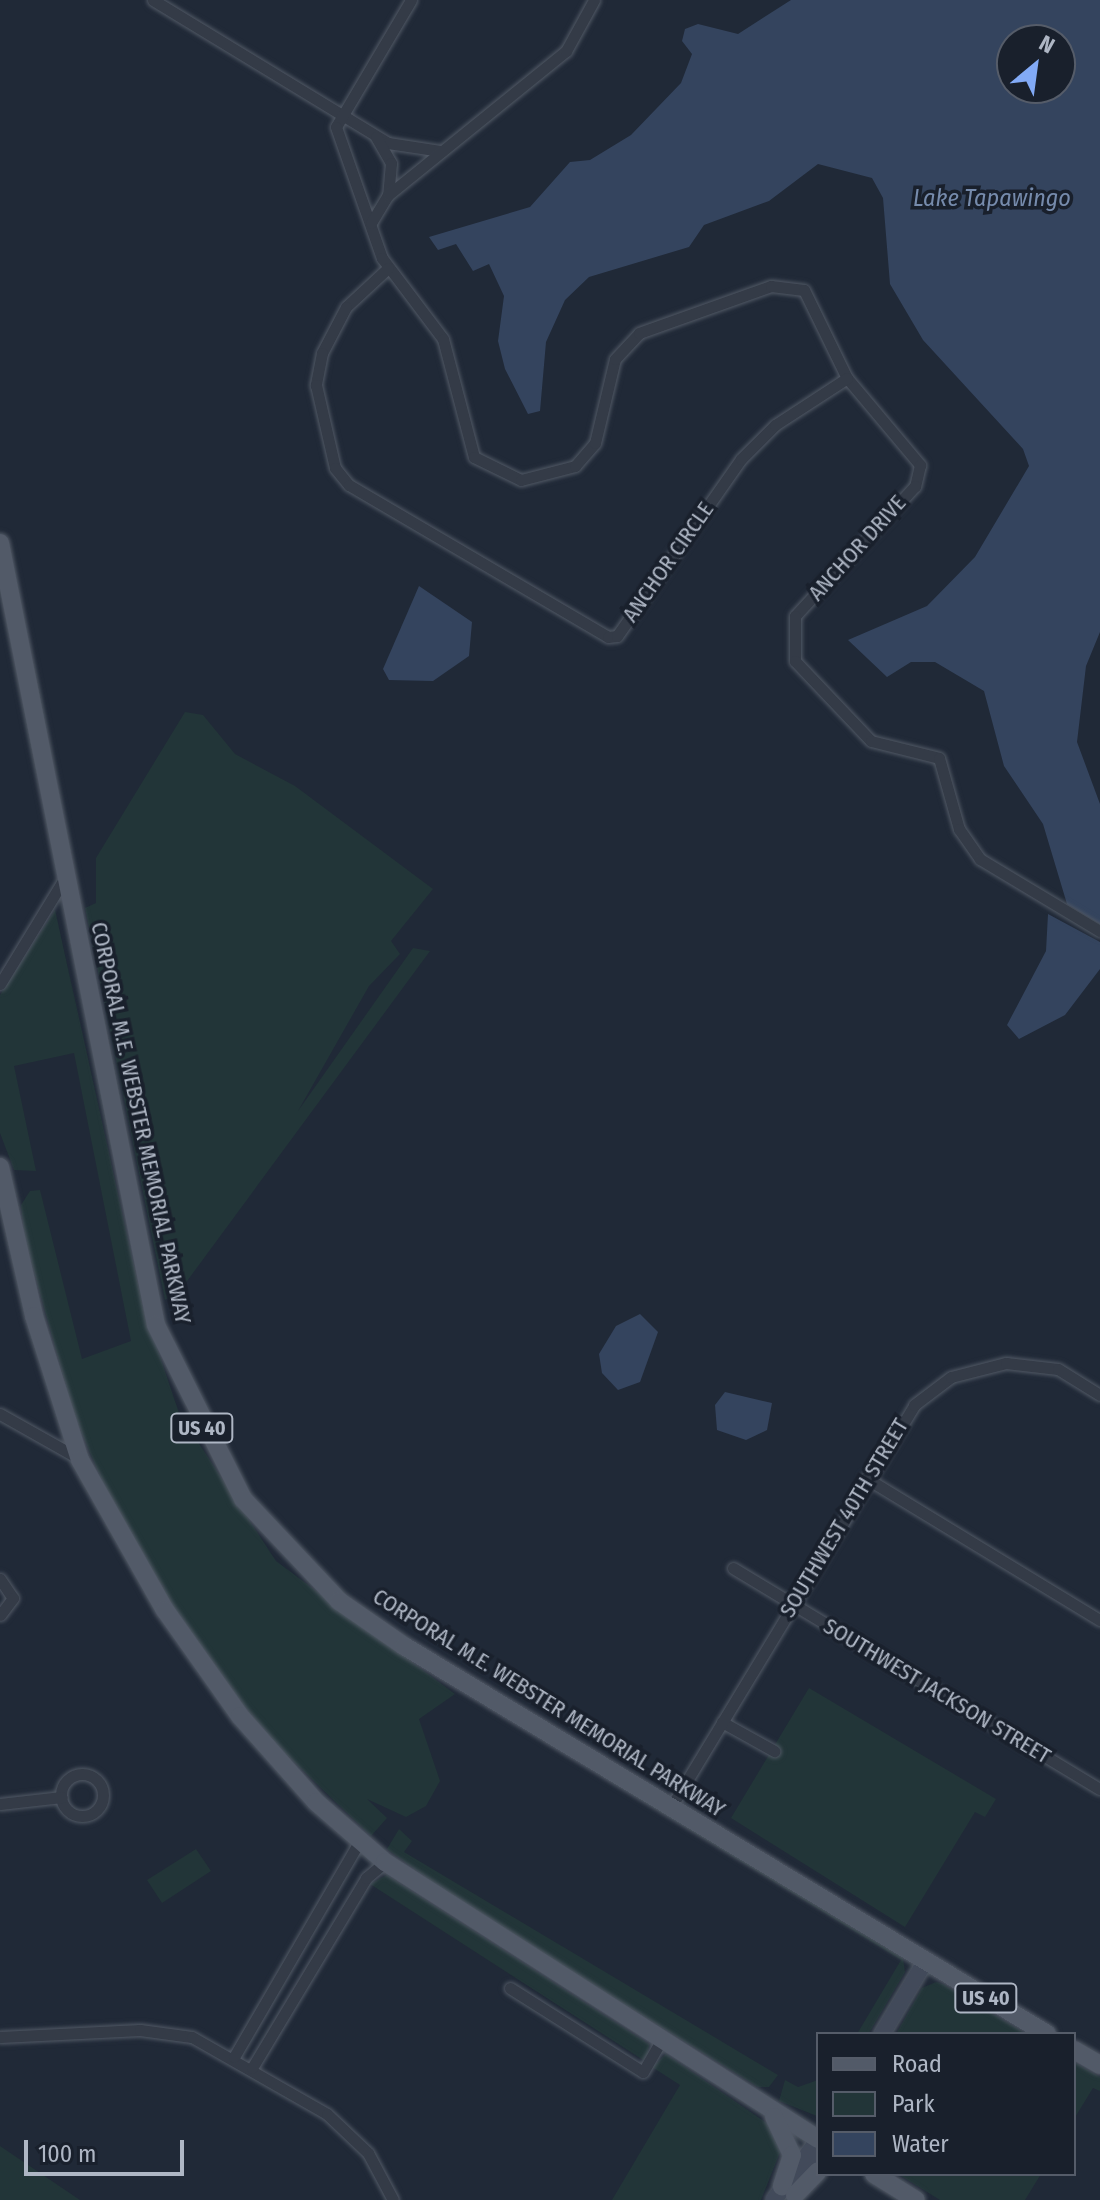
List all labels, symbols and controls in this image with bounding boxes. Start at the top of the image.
north arrow [996,24,1076,104]
text: N [1035,29,1059,59]
water label: Lake Tapawingo [913,185,1071,213]
street label: ANCHOR DRIVE [803,490,911,606]
street label: ANCHOR CIRCLE [617,497,719,627]
street label: CORPORAL M.E. WEBSTER MEMORIAL PARKWAY [85,920,197,1326]
road number: US 40 [170,1412,234,1444]
street label: SOUTHWEST 40TH STREET [774,1414,914,1622]
street label: CORPORAL M.E. WEBSTER MEMORIAL PARKWAY [368,1583,730,1823]
street label: SOUTHWEST JACKSON STREET [819,1613,1055,1769]
road number: US 40 [954,1982,1018,2014]
legend [816,2032,1076,2176]
text: Road [892,2050,942,2078]
text: Park [892,2090,935,2118]
scale bar [28,2124,188,2174]
text: Water [892,2130,949,2158]
text: 100 m [38,2140,96,2168]

